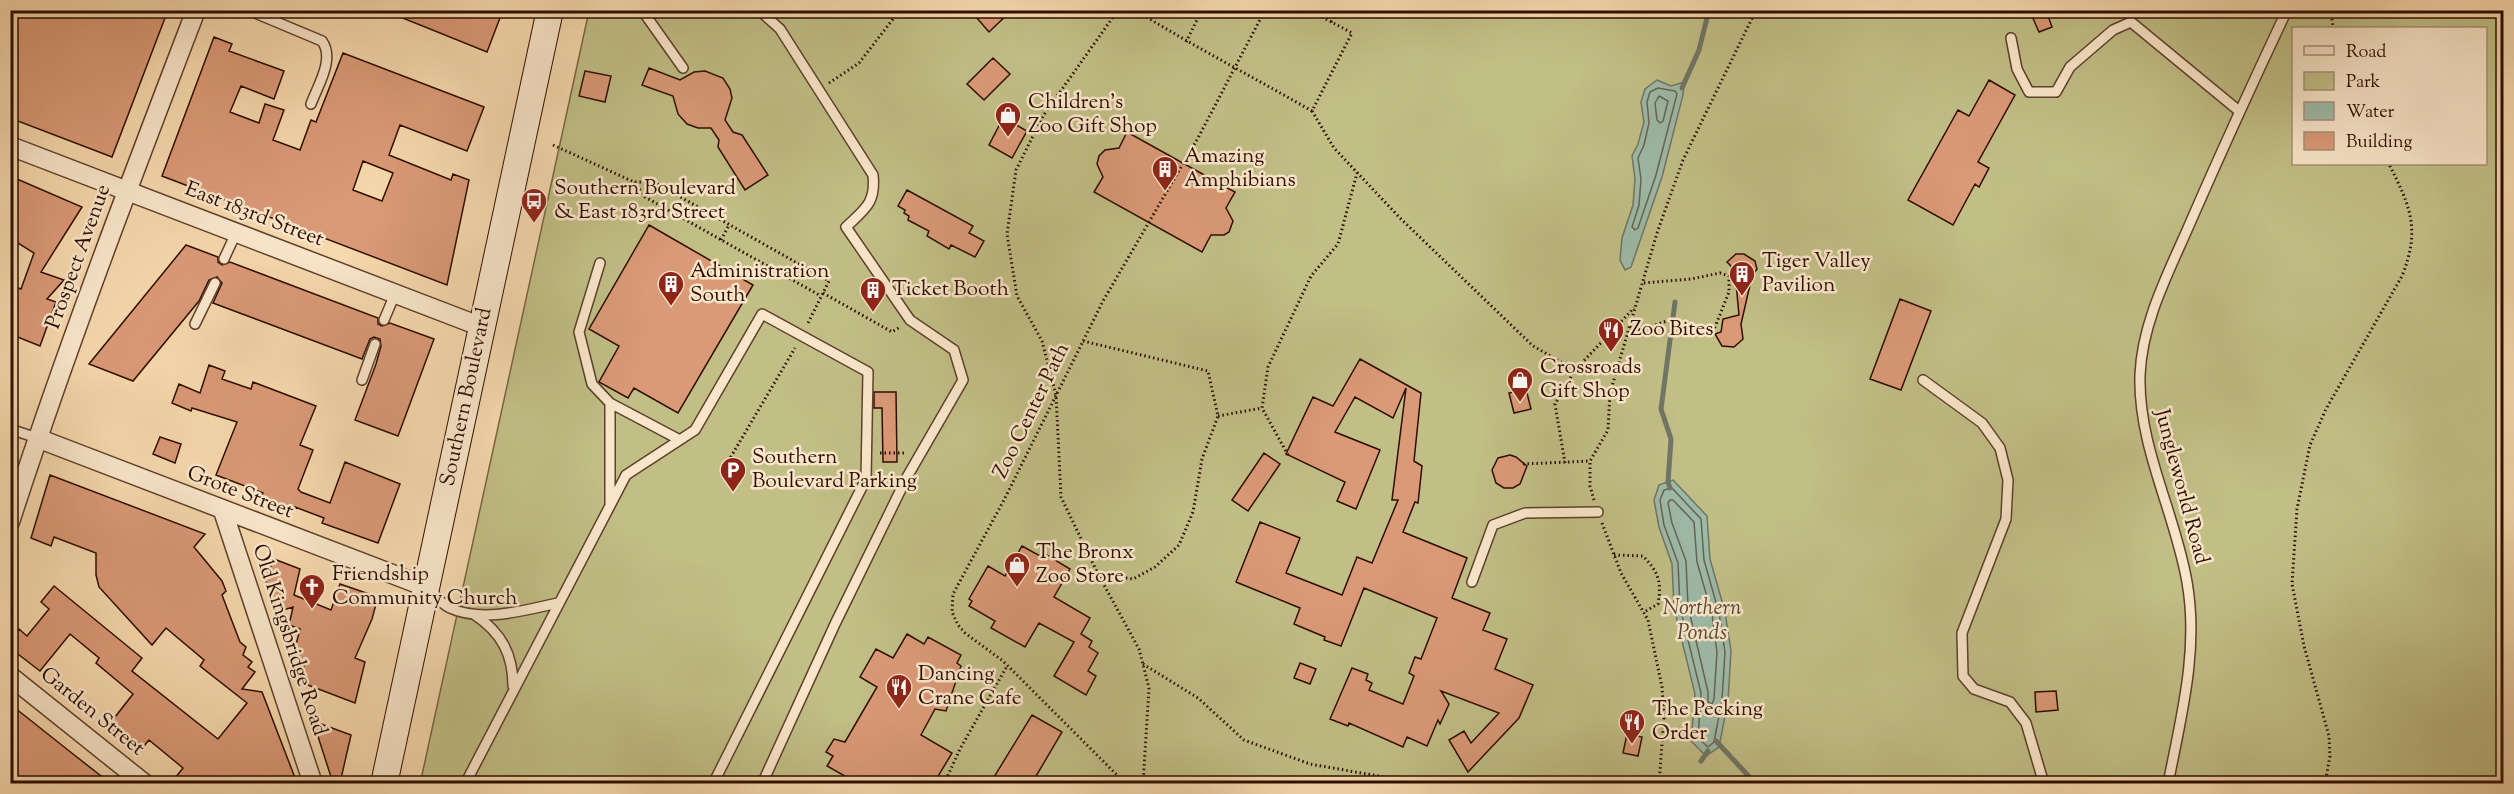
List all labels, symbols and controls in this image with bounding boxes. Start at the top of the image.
legend [2292,27,2487,165]
text: Road [2346,40,2386,66]
text: Park [2346,70,2381,96]
place label: Children's Zoo Gift Shop [1028,88,1157,142]
shop icon: Children's Zoo Gift Shop [993,100,1023,138]
text: Water [2346,100,2395,126]
text: Building [2346,130,2412,156]
place label: Amazing Amphibians [1184,142,1296,196]
building icon: Amazing Amphibians [1150,154,1180,192]
place label: Southern Boulevard & East 183rd Street [554,174,736,228]
street label: East 183rd Street [180,175,328,255]
street label: Prospect Avenue [39,181,119,333]
bus stop icon: Southern Boulevard & East 183rd Street [519,186,549,224]
place label: Tiger Valley Pavilion [1762,247,1871,301]
place label: Administration South [690,257,829,311]
building icon: Tiger Valley Pavilion [1727,259,1757,297]
building icon: Administration South [656,269,686,307]
building icon: Ticket Booth [858,275,888,313]
place label: Ticket Booth [892,275,1009,305]
street label: Southern Boulevard [433,305,501,489]
restaurant icon: Zoo Bites [1596,315,1626,353]
place label: Zoo Bites [1630,315,1714,345]
street label: Zoo Center Path [986,338,1078,484]
place label: Crossroads Gift Shop [1540,353,1641,407]
shop icon: Crossroads Gift Shop [1505,365,1535,403]
street label: Jungleworld Road [2146,405,2216,568]
place label: Southern Boulevard Parking [752,443,917,497]
parking icon: Southern Boulevard Parking [718,455,748,493]
street label: Grote Street [182,459,298,527]
place label: The Bronx Zoo Store [1036,538,1134,592]
street label: Old Kingsbridge Road [244,540,334,740]
shop icon: The Bronx Zoo Store [1002,550,1032,588]
place label: Friendship Community Church [332,560,518,614]
church icon: Friendship Community Church [297,572,327,610]
water label: Northern Ponds [1662,593,1742,650]
street label: Garden Street [33,660,151,764]
place label: Dancing Crane Cafe [918,660,1022,714]
restaurant icon: Dancing Crane Cafe [884,672,914,710]
place label: The Pecking Order [1652,695,1763,749]
restaurant icon: The Pecking Order [1617,707,1647,745]

